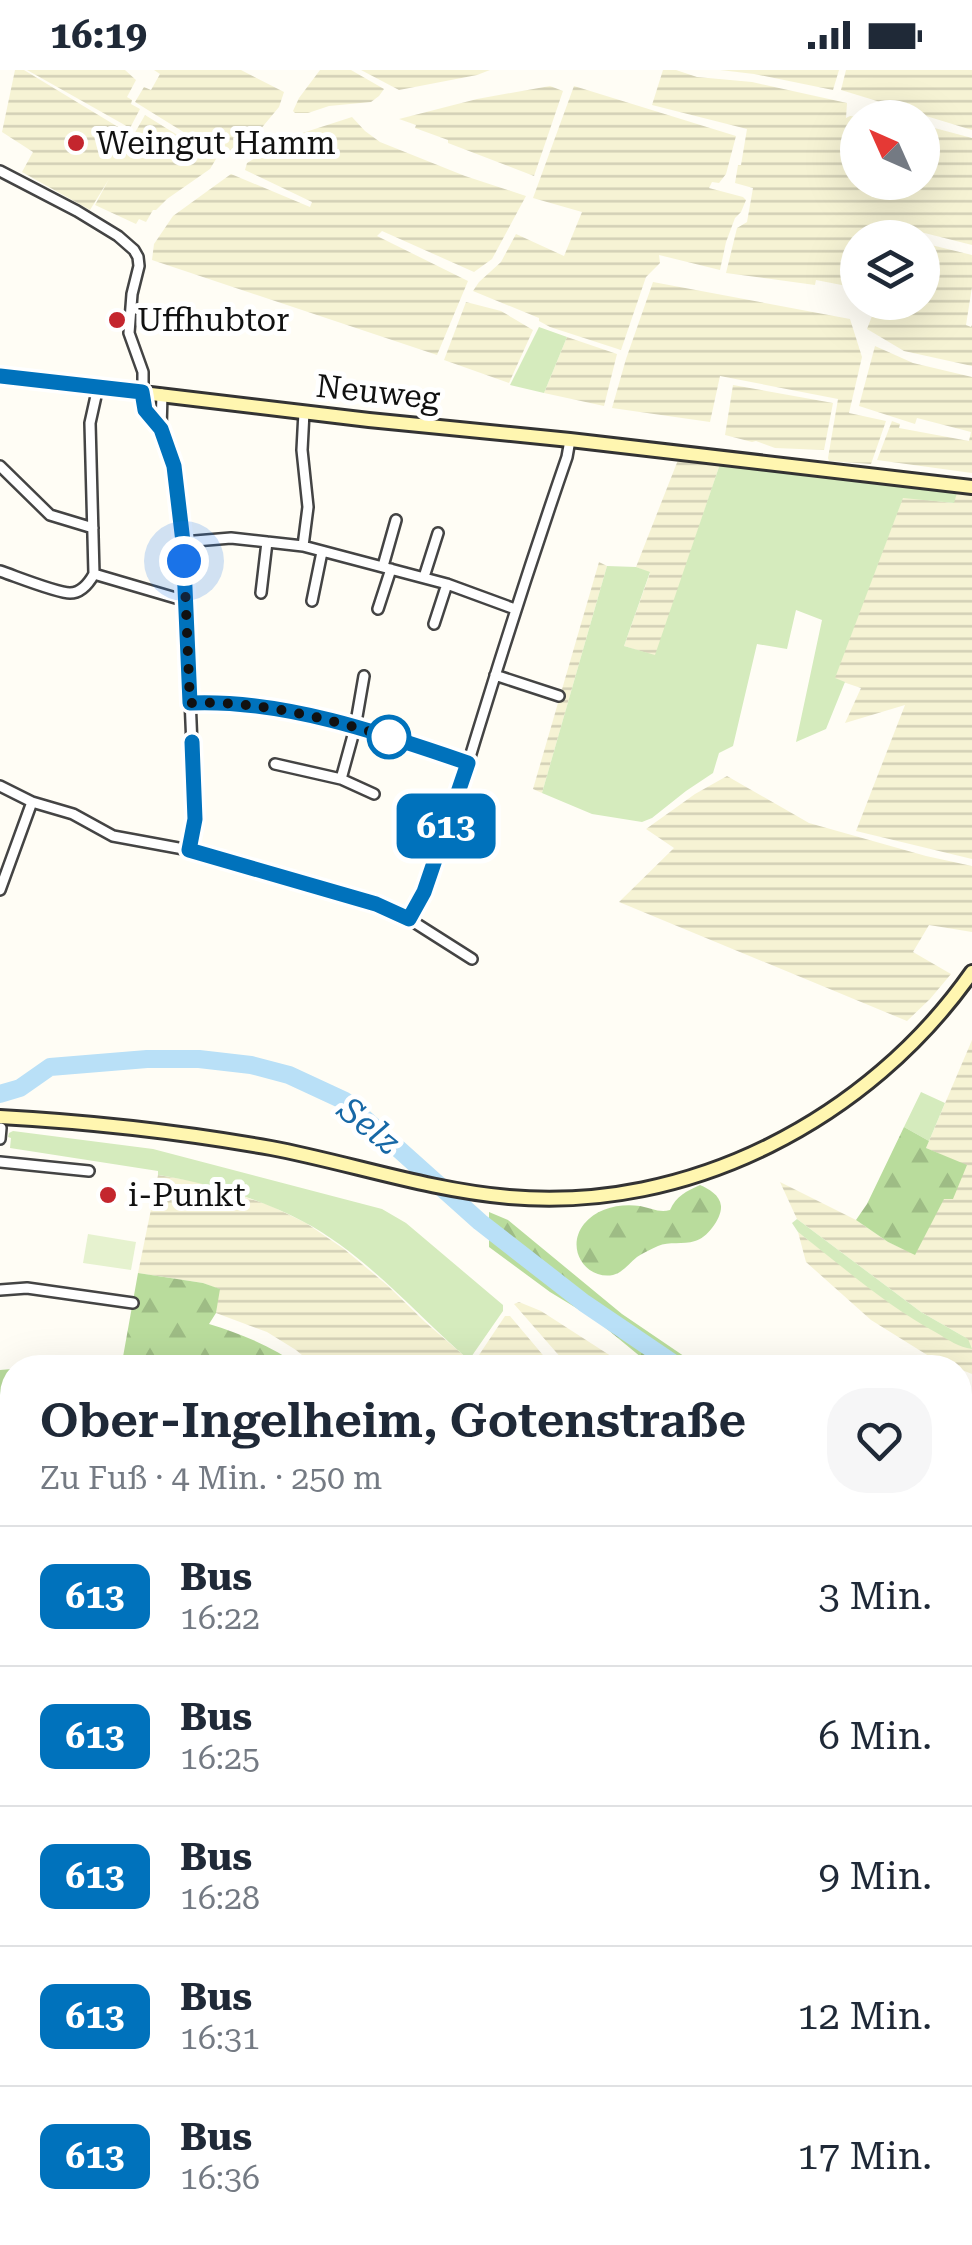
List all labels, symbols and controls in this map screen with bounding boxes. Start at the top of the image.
text: 16:19 [50,13,147,57]
north arrow [840,100,940,200]
map controls [840,100,940,320]
place label: Weingut Hamm [96,124,336,162]
marker: Weingut Hamm [65,132,87,154]
button: layers [840,220,940,320]
place label: Uffhubtor [137,301,289,339]
marker: Uffhubtor [106,309,128,331]
street label: Neuweg [314,367,443,417]
your location [159,536,209,586]
unlabelled marker [368,716,410,758]
line badge: 613 [388,794,504,858]
text: 613 [417,806,475,847]
water label: Selz [329,1088,408,1163]
place label: i-Punkt [128,1176,246,1214]
marker: i-Punkt [97,1184,119,1206]
button: heart [827,1388,932,1493]
text: Ober-Ingelheim, Gotenstraße [40,1393,746,1449]
text: Zu Fuß · 4 Min. · 250 m [40,1459,382,1497]
text: Bus [180,1555,252,1599]
text: 3 Min. [818,1574,932,1618]
text: 613 [66,1576,124,1617]
text: 16:22 [180,1599,260,1637]
text: Bus [180,1695,252,1739]
text: 6 Min. [818,1714,932,1758]
text: 613 [66,1716,124,1757]
text: 16:25 [180,1739,260,1777]
text: Bus [180,1835,252,1879]
text: 9 Min. [818,1854,932,1898]
text: 613 [66,1856,124,1897]
text: 16:28 [180,1879,260,1917]
text: Bus [180,1975,252,2019]
text: 12 Min. [797,1994,932,2038]
text: 613 [66,1996,124,2037]
text: 16:31 [180,2019,260,2057]
text: Bus [180,2115,252,2159]
text: 17 Min. [797,2134,932,2178]
text: 613 [66,2136,124,2177]
text: 16:36 [180,2159,260,2197]

